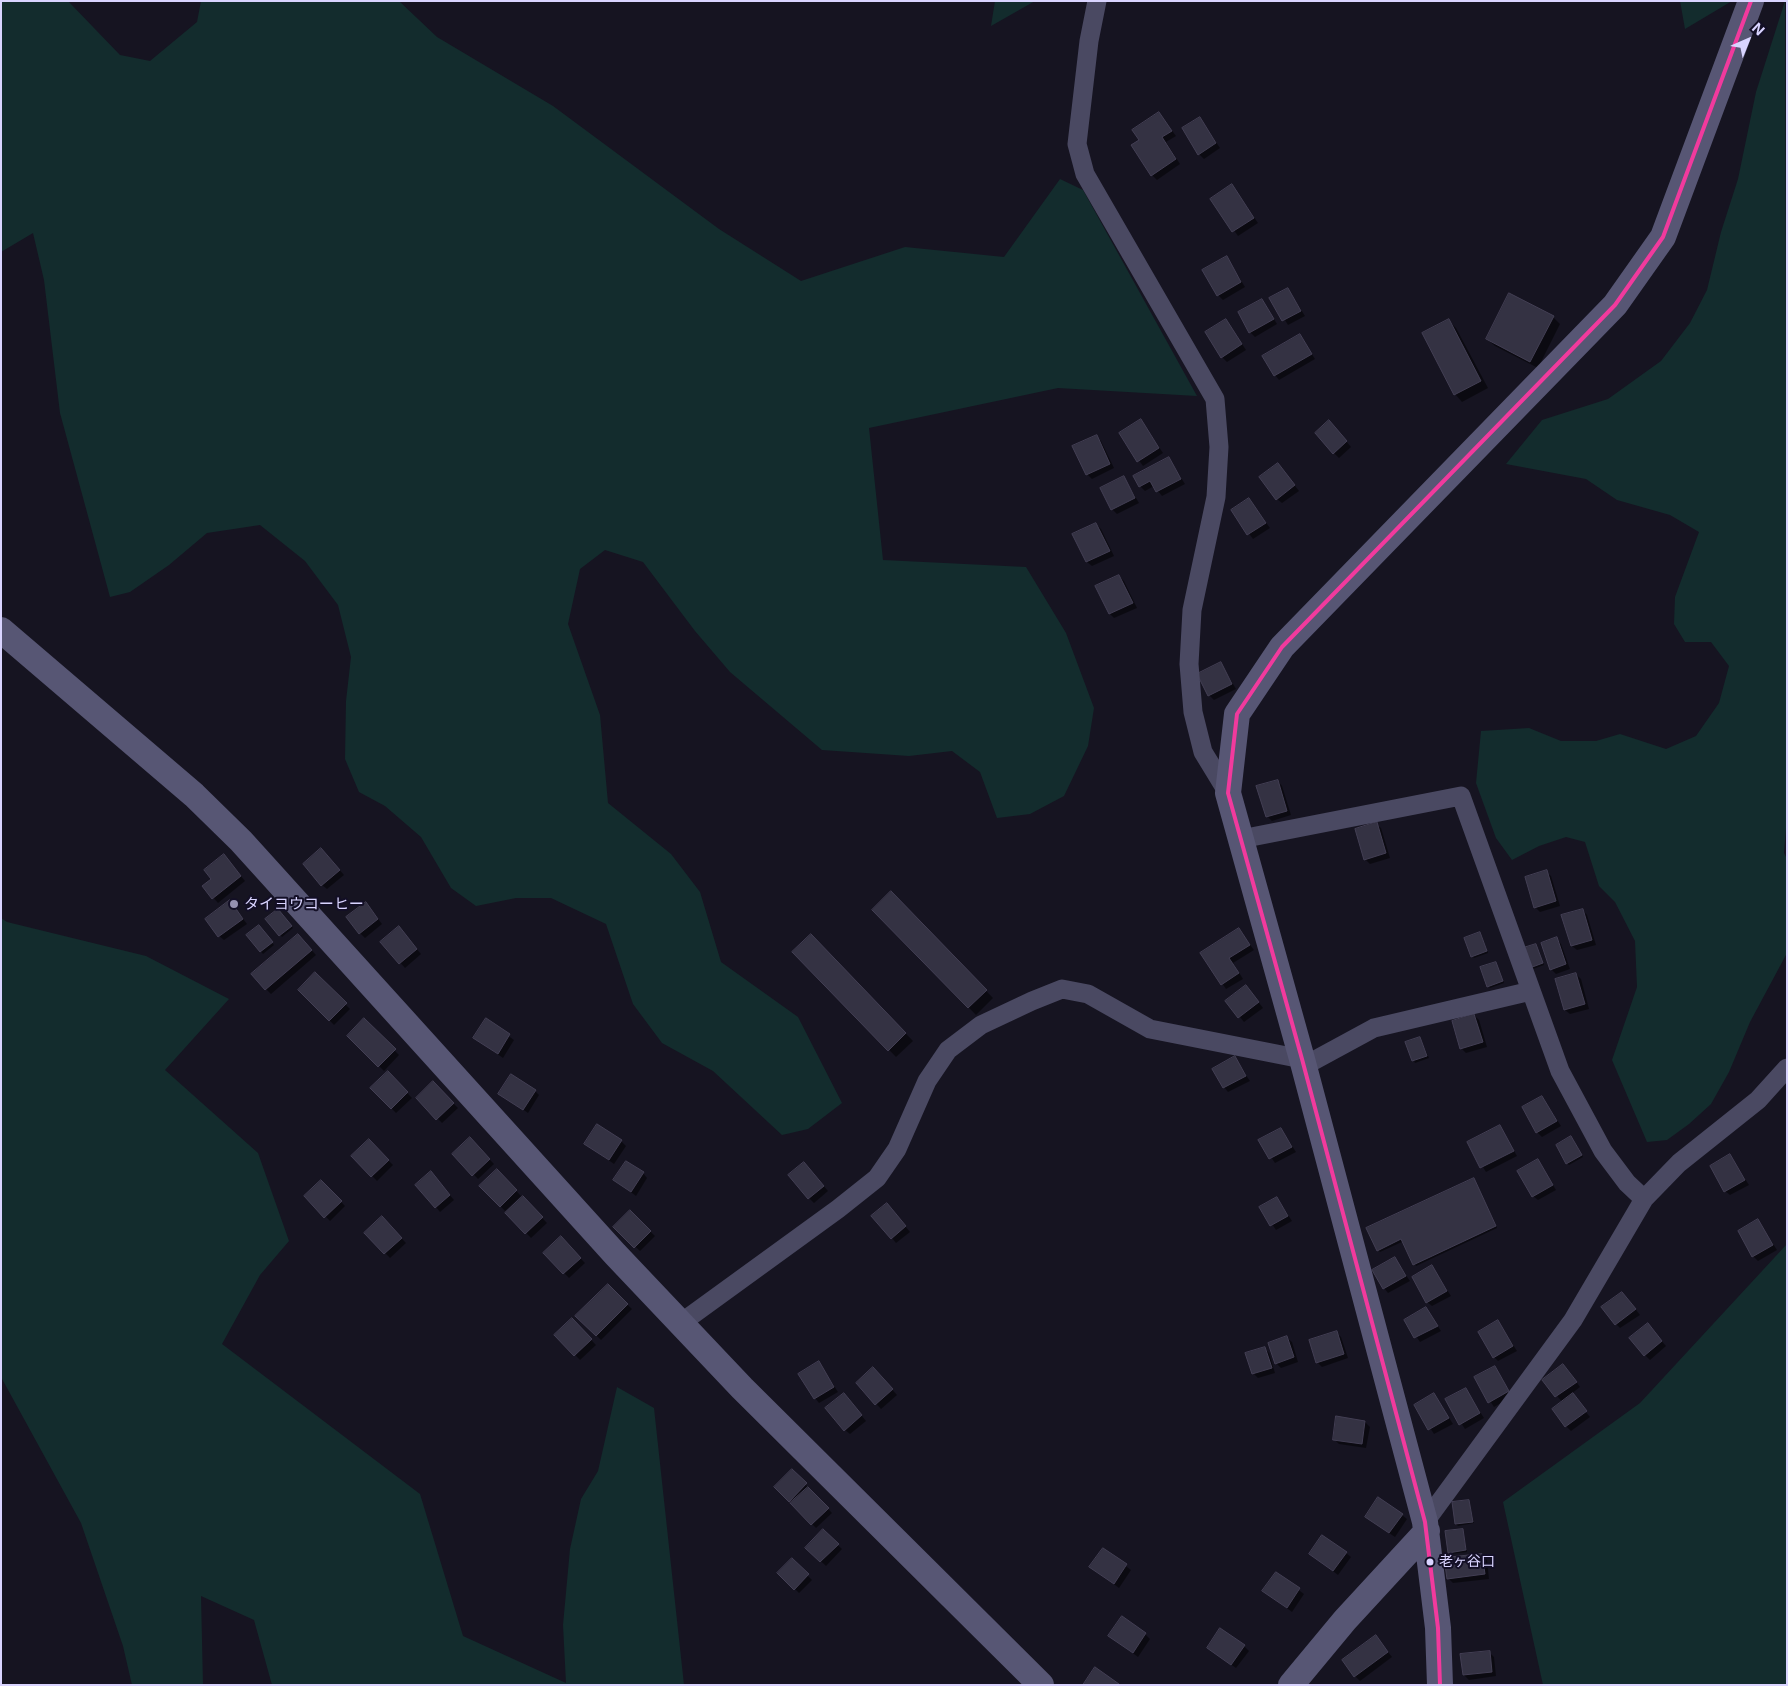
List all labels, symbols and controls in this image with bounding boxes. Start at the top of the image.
north arrow [1723,15,1773,65]
text: N [1749,19,1769,39]
place label: タイヨウコーヒー [244,895,364,913]
marker: タイヨウコーヒー [228,898,240,910]
place label: 老ヶ谷口 [1439,1554,1495,1570]
marker: 老ヶ谷口 [1425,1557,1435,1567]

